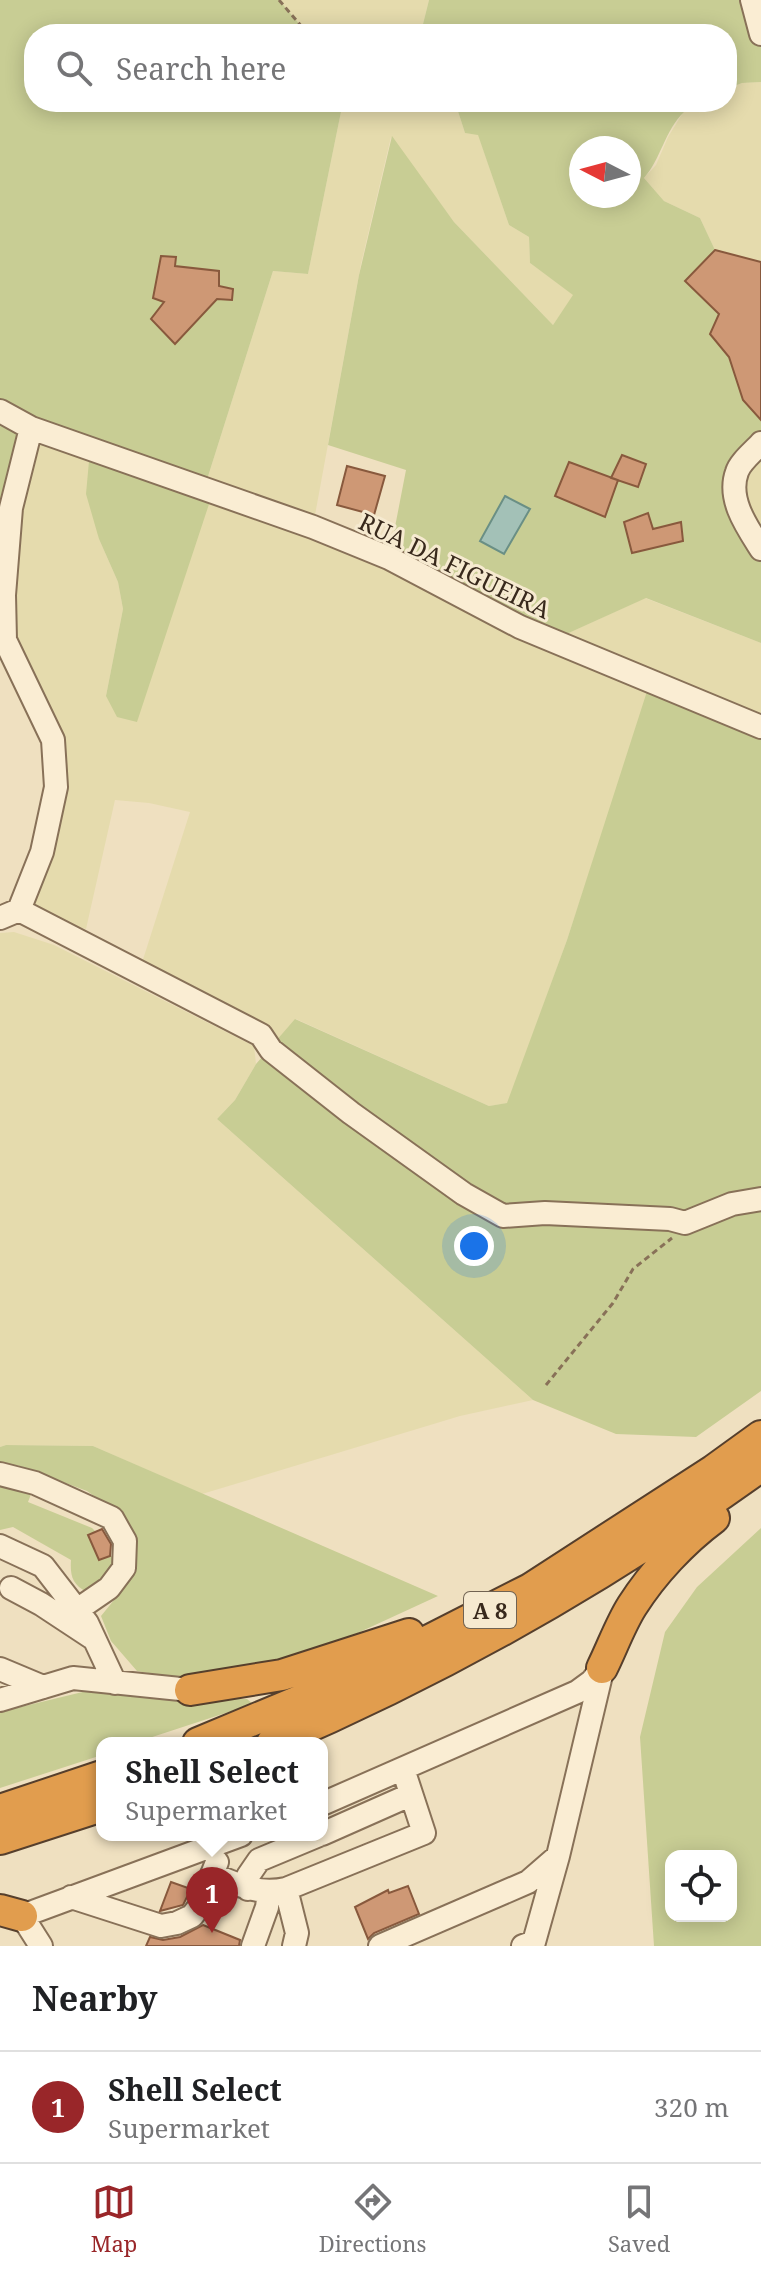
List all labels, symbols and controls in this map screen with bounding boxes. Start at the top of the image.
search box [24,24,737,112]
icon: search [52,46,96,90]
text: Search here [116,48,286,89]
north arrow [569,136,641,208]
street label: RUA DA FIGUEIRA [354,504,556,626]
your location [454,1226,494,1266]
road number: A 8 [464,1592,516,1628]
popup [96,1737,328,1841]
text: Shell Select [125,1751,299,1792]
text: Supermarket [125,1792,287,1828]
map controls [665,1850,737,1922]
button: locate [665,1850,737,1922]
pin: 1 [186,1867,238,1933]
text: Nearby [32,1975,158,2021]
text: Shell Select [108,2069,282,2110]
text: 1 [51,2089,65,2125]
text: 320 m [654,2089,729,2125]
text: Supermarket [108,2110,270,2146]
tab: Map [91,2180,137,2258]
tab: Directions [319,2180,426,2258]
tab: Saved [608,2180,670,2258]

